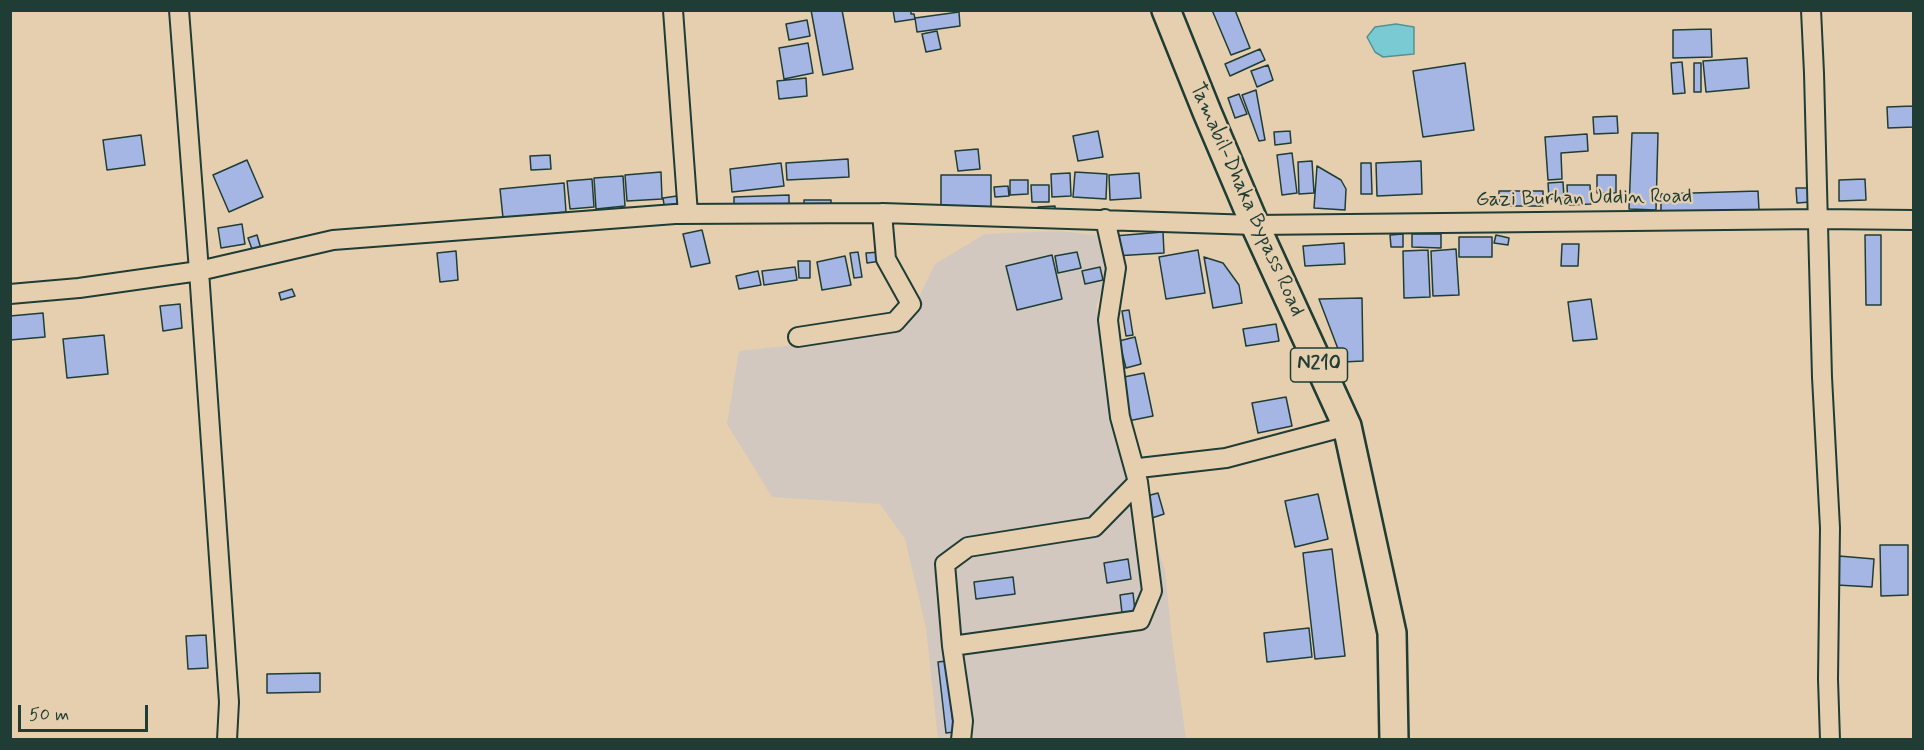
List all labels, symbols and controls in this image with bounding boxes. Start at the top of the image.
street label: Tamabil-Dhaka Bypass Road [1183,79,1309,321]
street label: Gazi Burhan Uddin Road [1475,185,1693,213]
road number: N210 [1290,348,1348,382]
scale bar [21,693,152,731]
text: 50 m [29,703,69,727]

